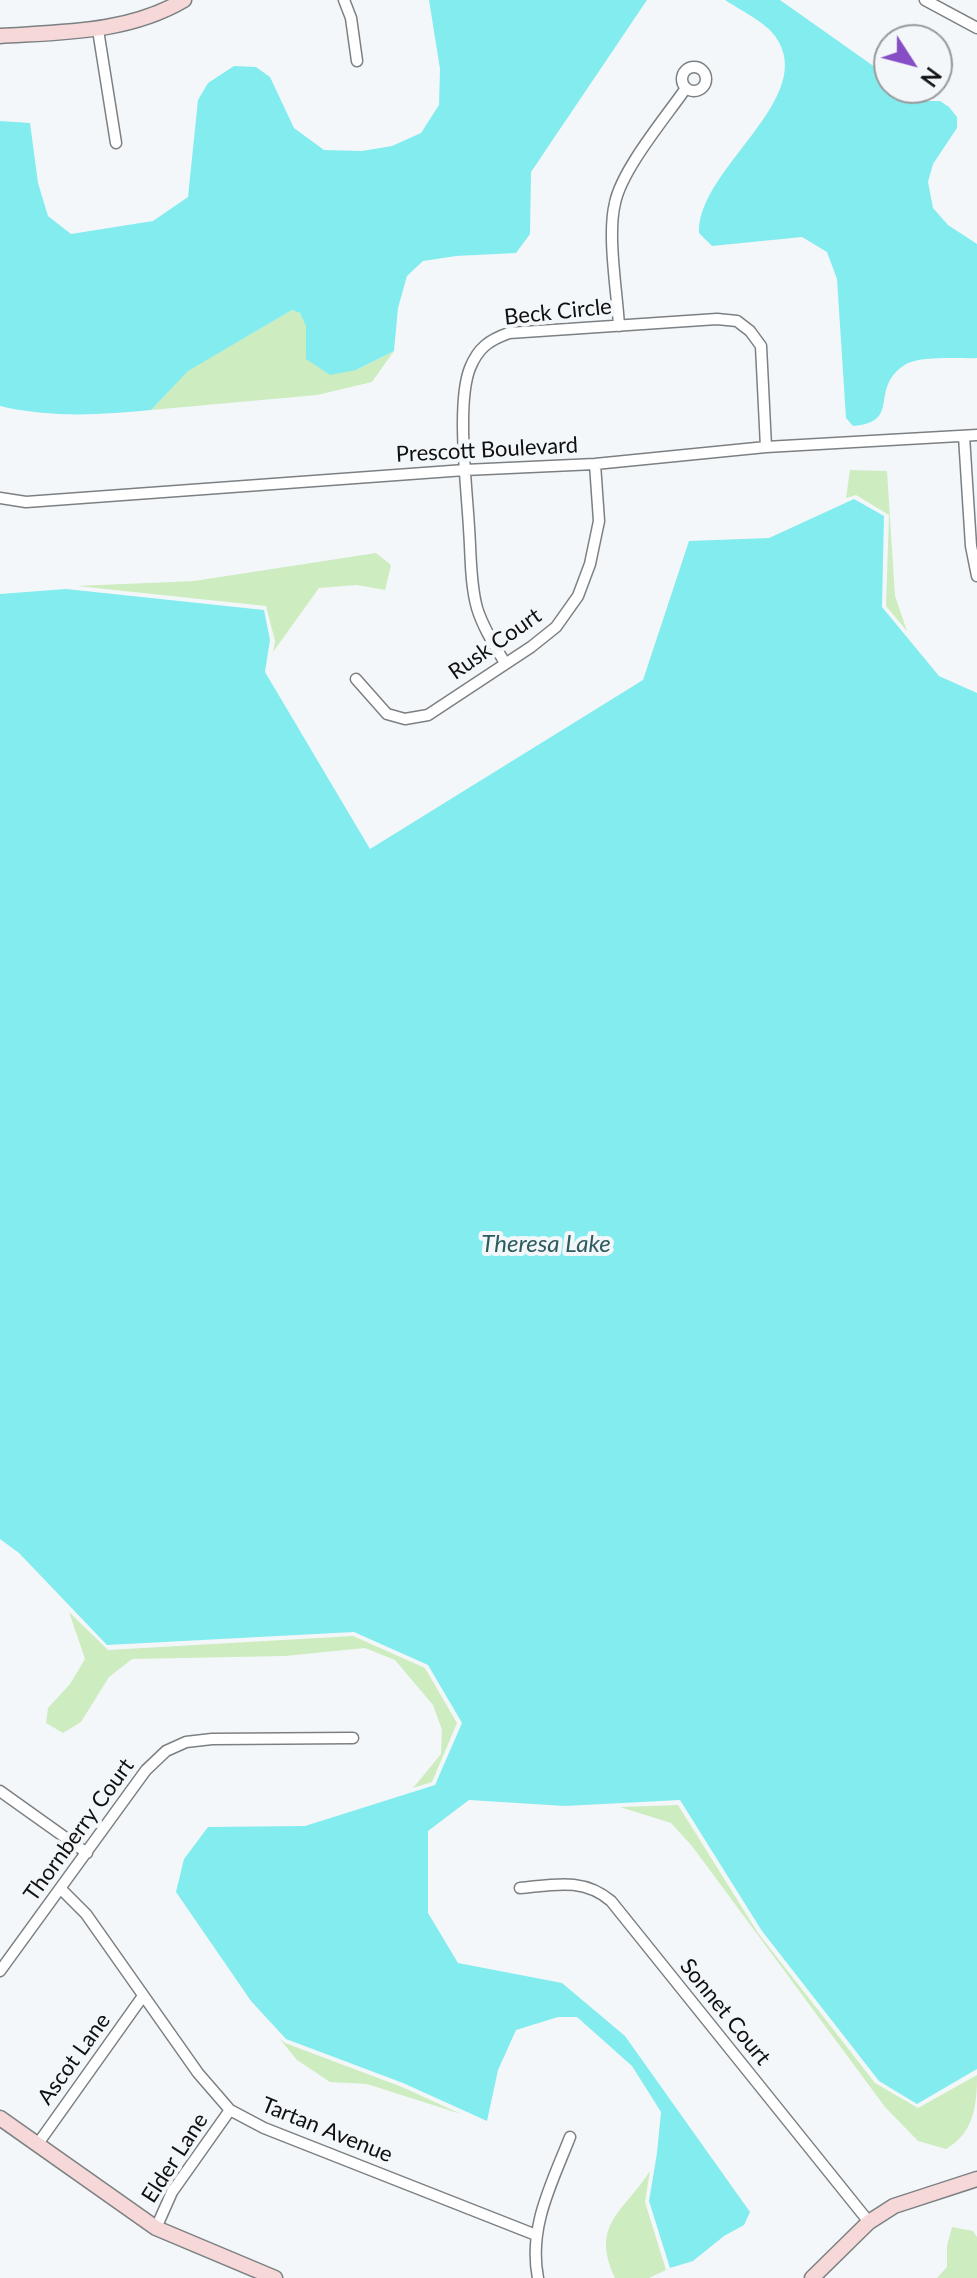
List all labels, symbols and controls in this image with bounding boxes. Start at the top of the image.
north arrow [873,24,953,104]
text: N [915,62,947,92]
street label: Beck Circle [503,293,613,331]
street label: Prescott Boulevard [395,432,579,468]
street label: Rusk Court [444,602,546,686]
water label: Theresa Lake [481,1230,611,1258]
street label: Thornberry Court [18,1754,140,1906]
street label: Sonnet Court [674,1954,776,2070]
street label: Ascot Lane [32,2008,116,2110]
street label: Tartan Avenue [258,2092,396,2168]
street label: Elder Lane [136,2108,214,2208]

